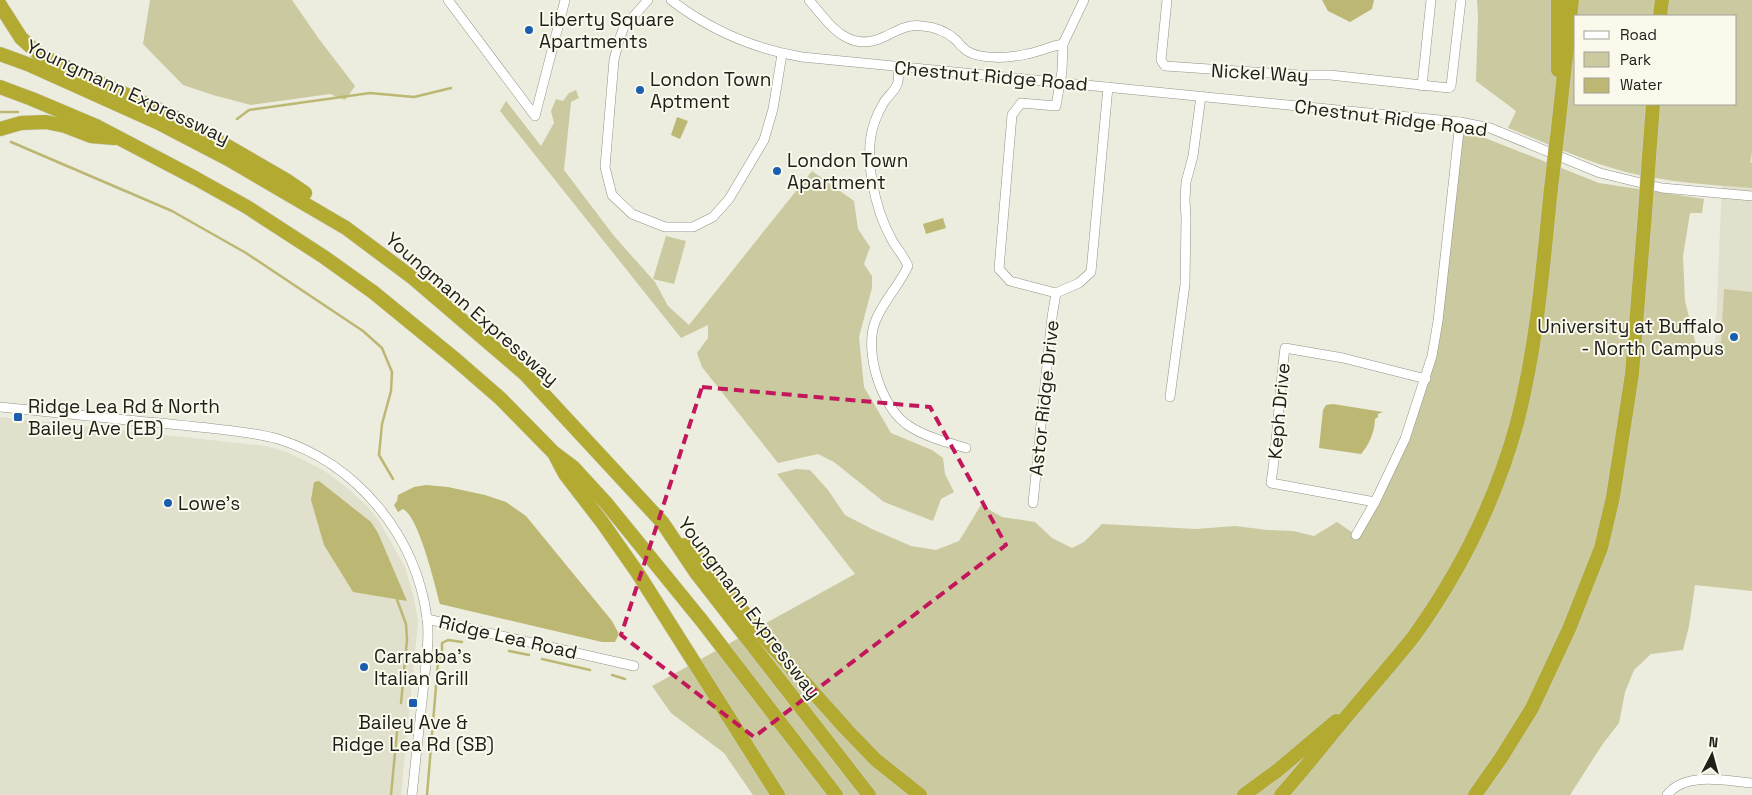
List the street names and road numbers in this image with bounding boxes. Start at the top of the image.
street label: Youngmann Expressway [22,34,234,150]
street label: Chestnut Ridge Road [893,55,1089,97]
street label: Nickel Way [1211,58,1309,88]
street label: Chestnut Ridge Road [1293,94,1489,142]
street label: Youngmann Expressway [380,227,564,391]
street label: Astor Ridge Drive [1023,319,1065,477]
street label: Keph Drive [1262,362,1296,460]
street label: Youngmann Expressway [672,512,826,704]
street label: Ridge Lea Road [436,609,580,665]

